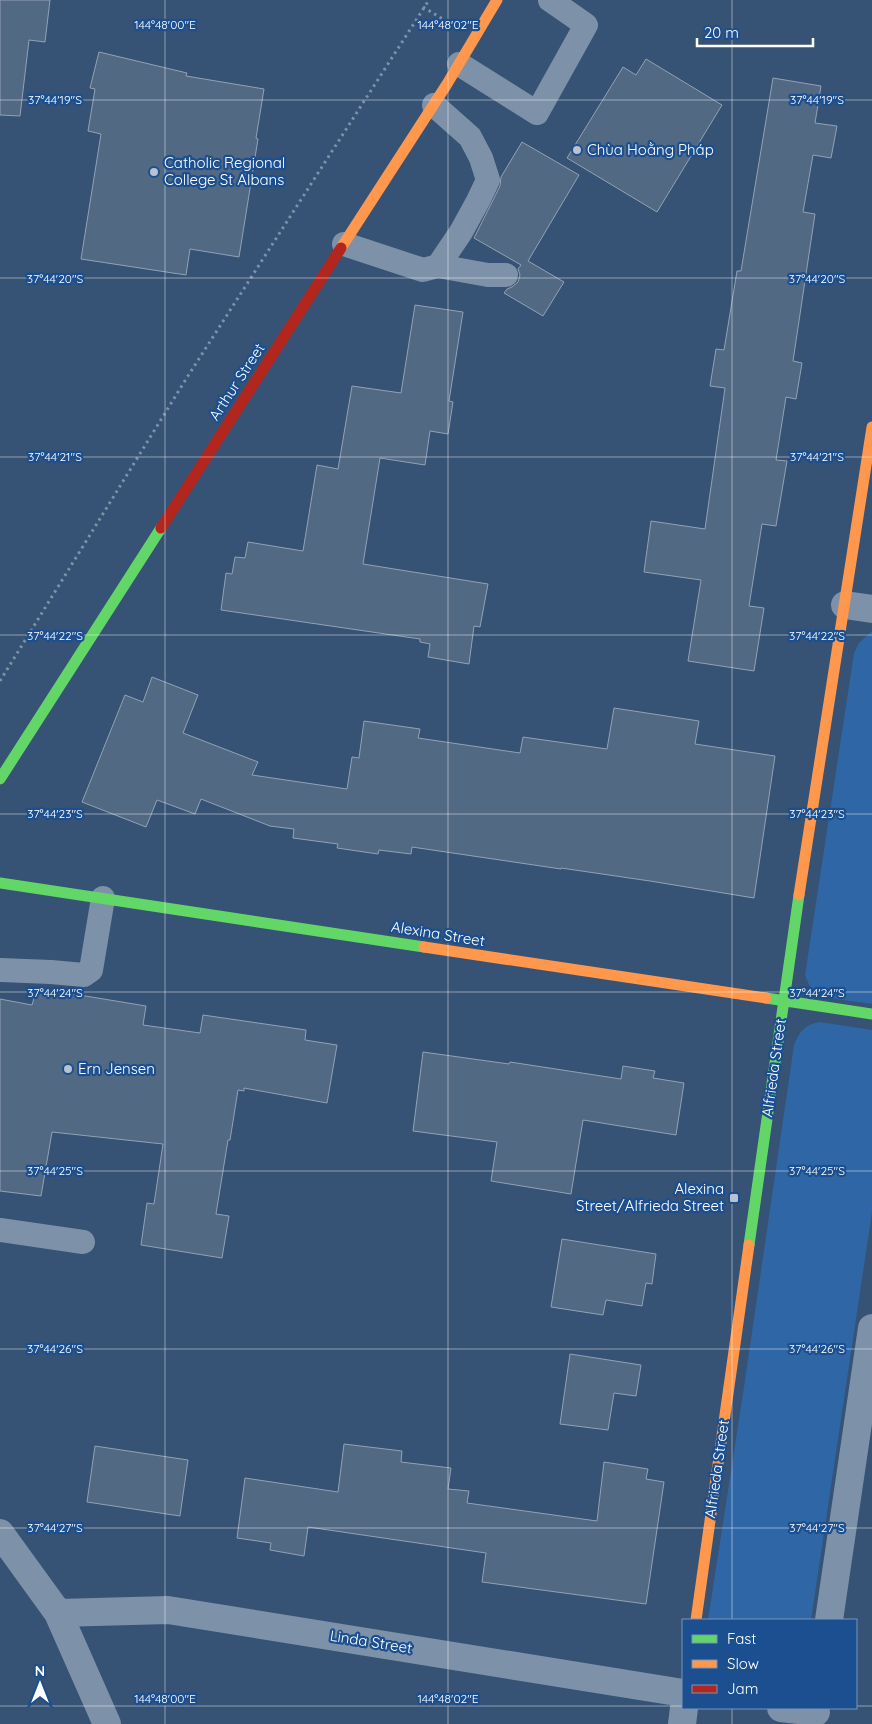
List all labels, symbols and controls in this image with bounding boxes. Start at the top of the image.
scale bar [697,15,813,47]
text: 144°48'00"E [134,17,196,32]
text: 144°48'02"E [417,17,479,32]
text: 20 m [704,23,739,42]
text: 37°44'19"S [28,92,82,107]
text: 37°44'19"S [790,92,844,107]
place label: Chùa Hoằng Pháp [587,140,714,159]
marker: Chùa Hoằng Pháp [571,144,583,156]
place label: Catholic Regional College St Albans [164,153,285,189]
marker: Catholic Regional College St Albans [148,166,160,178]
text: 37°44'20"S [27,271,84,286]
text: 37°44'20"S [789,271,846,286]
street label: Arthur Street [205,339,269,424]
text: 37°44'21"S [28,449,82,464]
text: 37°44'21"S [790,449,844,464]
text: 37°44'22"S [27,628,83,643]
text: 37°44'22"S [789,628,845,643]
text: 37°44'23"S [27,806,83,821]
text: 37°44'23"S [789,806,845,821]
street label: Alexina Street [390,917,486,950]
text: 37°44'24"S [27,985,83,1000]
text: 37°44'24"S [789,985,845,1000]
street label: Alfrieda Street [757,1017,790,1118]
place label: Ern Jensen [78,1059,155,1078]
marker: Ern Jensen [62,1063,74,1075]
text: 37°44'25"S [27,1163,83,1178]
text: 37°44'25"S [789,1163,845,1178]
place label: Alexina Street/Alfrieda Street [576,1179,724,1215]
marker: Alexina Street/Alfrieda Street [728,1192,740,1204]
text: 37°44'26"S [27,1341,83,1356]
text: 37°44'26"S [789,1341,845,1356]
street label: Alfrieda Street [700,1418,733,1519]
text: 37°44'27"S [27,1520,83,1535]
text: 37°44'27"S [789,1520,845,1535]
legend [682,1619,857,1709]
street label: Linda Street [329,1626,414,1657]
text: Fast [727,1629,756,1648]
text: Slow [727,1654,759,1673]
north arrow [15,1659,65,1709]
text: N [35,1662,45,1680]
text: Jam [727,1679,758,1698]
text: 144°48'00"E [134,1691,196,1706]
text: 144°48'02"E [417,1691,479,1706]

